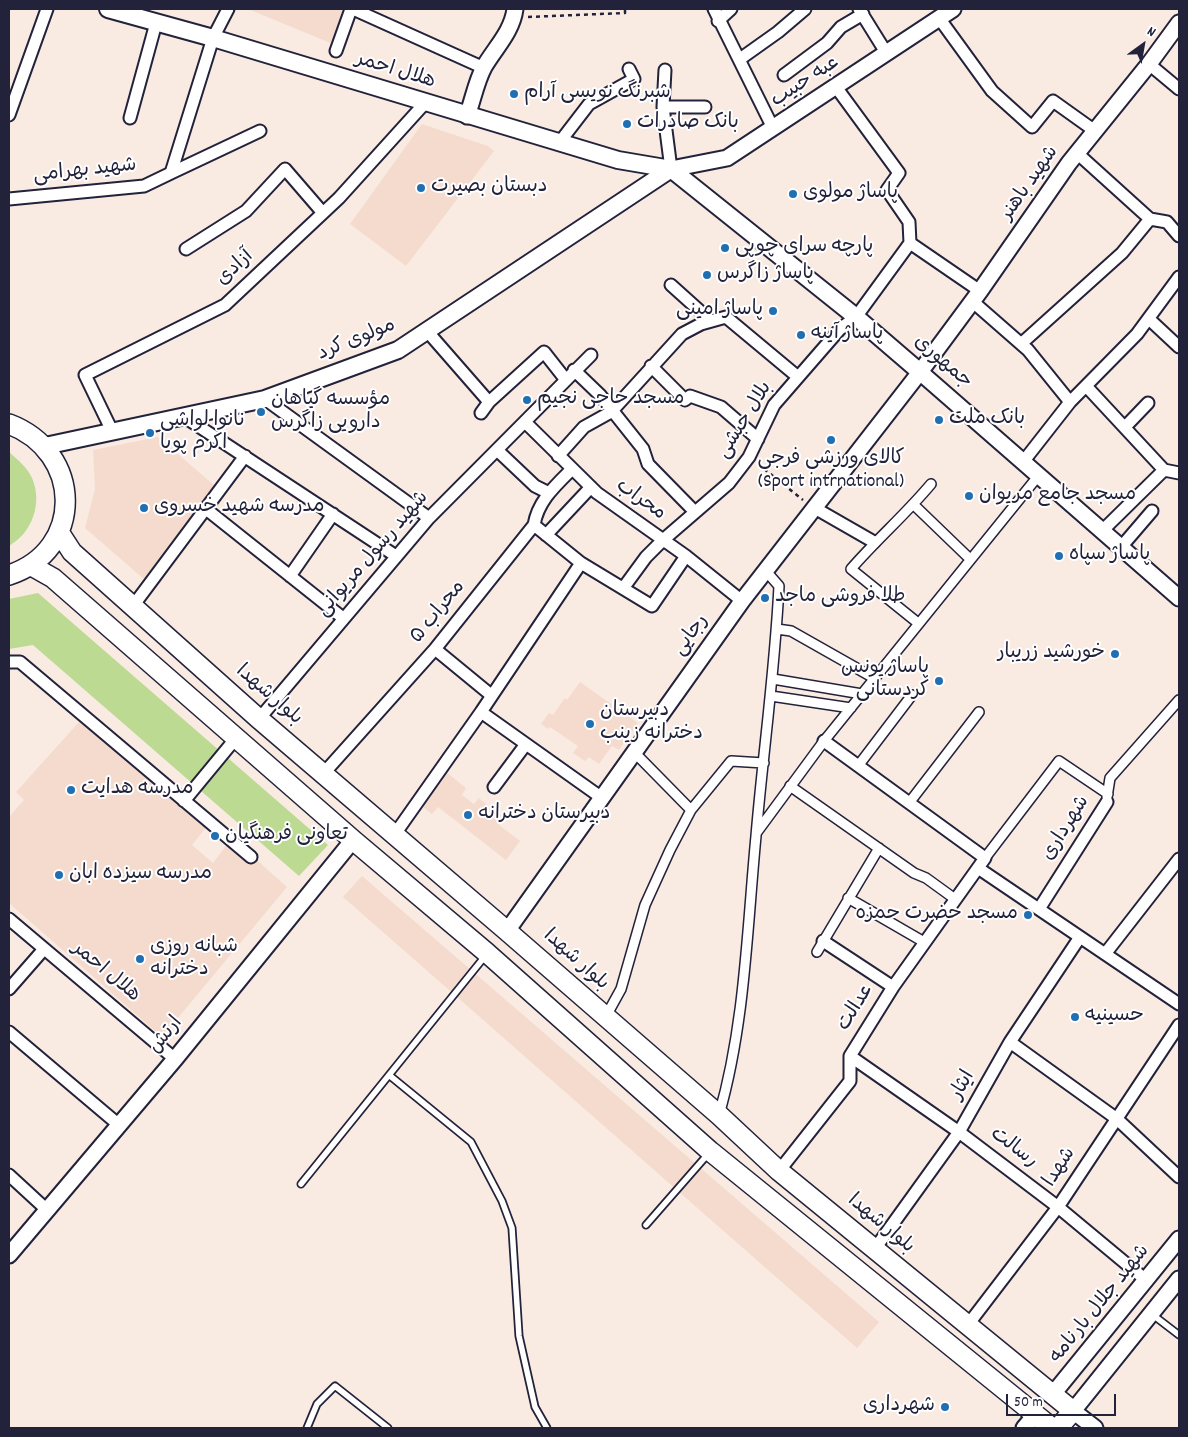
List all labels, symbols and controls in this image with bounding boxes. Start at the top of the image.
north arrow [1118,20,1168,70]
text: N [1143,22,1159,43]
street label: هلال احمر [352,48,438,96]
street label: عبه حبیب [767,52,845,114]
place label: شبرنگ نویسی آرام [524,82,671,106]
marker: شبرنگ نویسی آرام [508,88,520,100]
place label: بانک صادرات [637,112,739,136]
marker: بانک صادرات [621,118,633,130]
street label: شهید باهنر [997,142,1065,226]
street label: شهید بهرامی [32,155,138,189]
place label: دبستان بصیرت [431,176,548,200]
marker: دبستان بصیرت [415,182,427,194]
place label: پاساژ مولوی [803,182,898,206]
marker: پاساژ مولوی [787,188,799,200]
place label: پارچه سرای چوپی [735,236,873,260]
marker: پارچه سرای چوپی [719,242,731,254]
street label: آزادی [212,246,260,292]
place label: پاساژ زاگرس [717,263,814,287]
marker: پاساژ زاگرس [701,269,713,281]
place label: پاساژ امینی [676,299,763,323]
marker: پاساژ امینی [767,305,779,317]
street label: مولوی کرد [315,315,399,367]
place label: پاساژ آینه [811,323,883,347]
marker: پاساژ آینه [795,329,807,341]
street label: جمهوری [908,331,976,395]
street label: بلال حبشی [713,378,779,464]
place label: مسجد حاجی نجیم [537,388,684,412]
place label: مؤسسه گیاهان دارویی زاگرس [271,389,390,436]
marker: مسجد حاجی نجیم [521,394,533,406]
marker: مؤسسه گیاهان دارویی زاگرس [255,406,267,418]
place label: بانک ملت [949,408,1025,432]
place label: نانوا لواشی اکرم پویا [160,410,246,457]
marker: بانک ملت [933,414,945,426]
marker: نانوا لواشی اکرم پویا [144,427,156,439]
marker: کالای ورزشی فرجی (Sport intrnational) [825,434,837,446]
place label: کالای ورزشی فرجی (Sport intrnational) [757,448,905,495]
street label: محراب [610,475,670,527]
place label: مسجد جامع مریوان [979,484,1136,508]
street label: شهید رسول مریوانی [313,487,435,623]
marker: مسجد جامع مریوان [963,490,975,502]
place label: مدرسه شهید خسروی [154,496,324,520]
marker: مدرسه شهید خسروی [138,502,150,514]
place label: پاساژ سپاه [1069,544,1150,568]
marker: پاساژ سپاه [1053,550,1065,562]
street label: محراب ۵ [406,577,472,649]
place label: طلا فروشی ماجد [775,586,906,610]
marker: طلا فروشی ماجد [759,592,771,604]
street label: رجایی [669,611,715,661]
place label: خورشید زریبار [997,642,1105,666]
marker: خورشید زریبار [1109,648,1121,660]
place label: پاساژ یونس کردستانی [841,657,929,704]
street label: بلوار شهدا [230,661,306,731]
marker: پاساژ یونس کردستانی [933,675,945,687]
place label: دبیرستان دخترانه زینب [600,700,703,747]
marker: دبیرستان دخترانه زینب [584,718,596,730]
place label: مدرسه هدایت [81,778,194,802]
marker: مدرسه هدایت [65,784,77,796]
street label: شهرداری [1038,792,1096,866]
place label: دبیرستان دخترانه [478,803,610,827]
marker: دبیرستان دخترانه [462,809,474,821]
place label: تعاونی فرهنگیان [225,824,348,848]
marker: تعاونی فرهنگیان [209,830,221,842]
place label: مدرسه سیزده ابان [69,863,212,887]
marker: مدرسه سیزده ابان [53,869,65,881]
place label: مسجد حضرت حمزه [855,903,1018,927]
marker: مسجد حضرت حمزه [1022,909,1034,921]
street label: بلوار شهدا [537,925,613,997]
place label: شبانه روزی دخترانه [150,936,238,983]
street label: هلال احمر [66,937,144,1009]
marker: شبانه روزی دخترانه [134,953,146,965]
street label: عدالت [833,980,881,1036]
place label: حسینیه [1085,1005,1144,1029]
marker: حسینیه [1069,1011,1081,1023]
street label: ارتش [145,1013,189,1059]
street label: ایثار [946,1067,982,1105]
street label: رسالت [984,1123,1042,1175]
street label: شهدا [1039,1144,1083,1192]
street label: بلوار شهدا [841,1190,919,1260]
street label: شهید جلال بارنامه [1046,1241,1156,1369]
scale bar [1008,1384,1118,1416]
text: 50 m [1014,1392,1043,1414]
place label: شهرداری [863,1395,935,1419]
marker: شهرداری [939,1401,951,1413]

